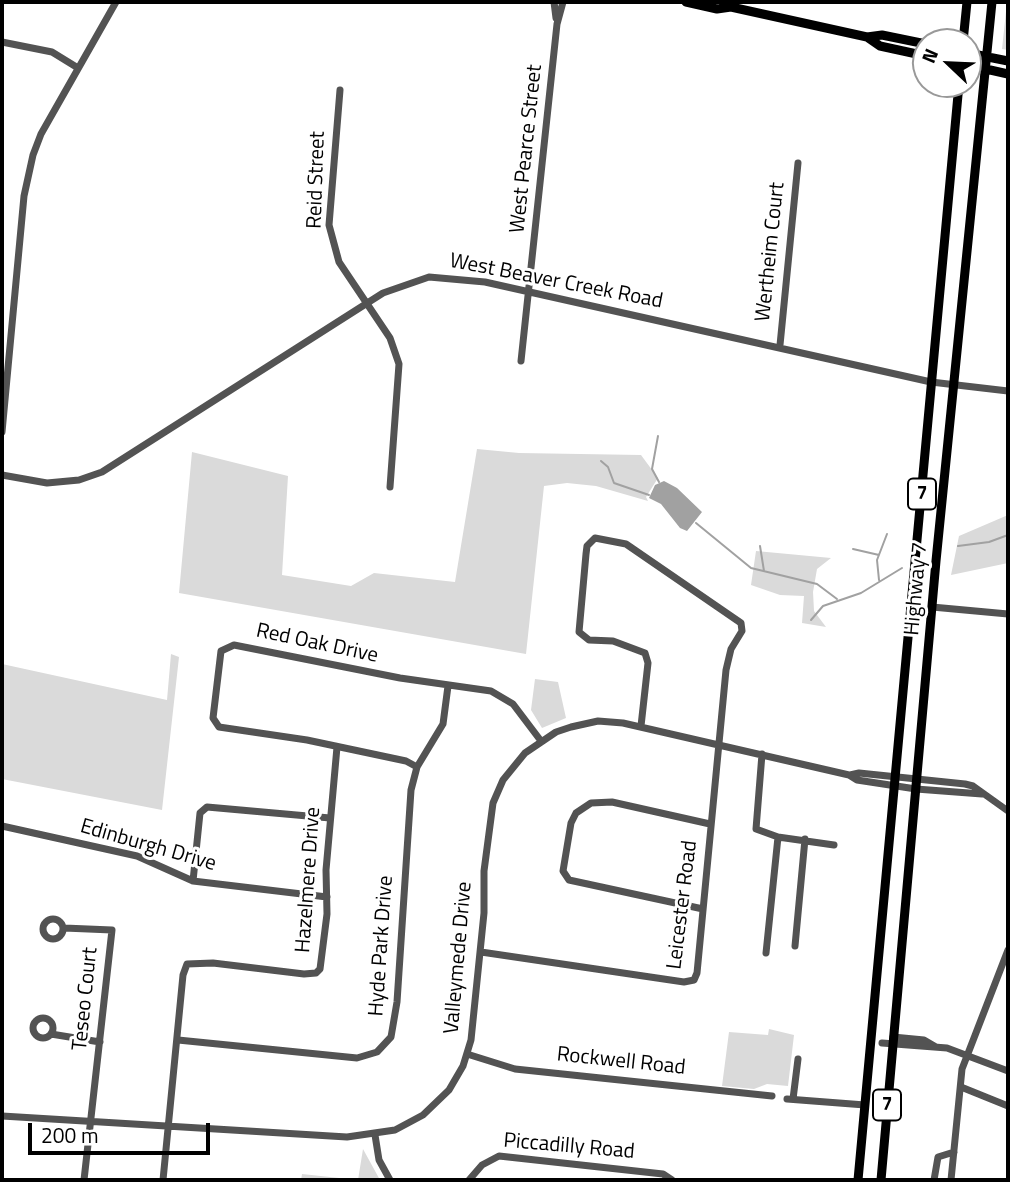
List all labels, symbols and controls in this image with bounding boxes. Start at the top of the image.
north arrow [912,28,982,98]
text: N [913,44,945,67]
street label: West Pearce Street [506,63,548,235]
street label: Reid Street [303,131,331,229]
street label: Wertheim Court [751,181,791,323]
street label: West Beaver Creek Road [447,249,665,315]
road number: 7 [908,478,936,509]
street label: Highway 7 [900,541,934,637]
street label: Red Oak Drive [254,619,380,669]
street label: Hazelmere Drive [291,806,327,954]
street label: Edinburgh Drive [77,815,219,877]
street label: Leicester Road [663,839,703,971]
street label: Hyde Park Drive [365,875,399,1017]
street label: Valleymede Drive [440,881,478,1035]
street label: Teseo Court [68,946,104,1052]
street label: Rockwell Road [555,1043,687,1081]
road number: 7 [873,1090,901,1120]
scale bar [32,1108,214,1152]
text: 200 m [41,1119,98,1151]
street label: Piccadilly Road [502,1129,636,1165]

